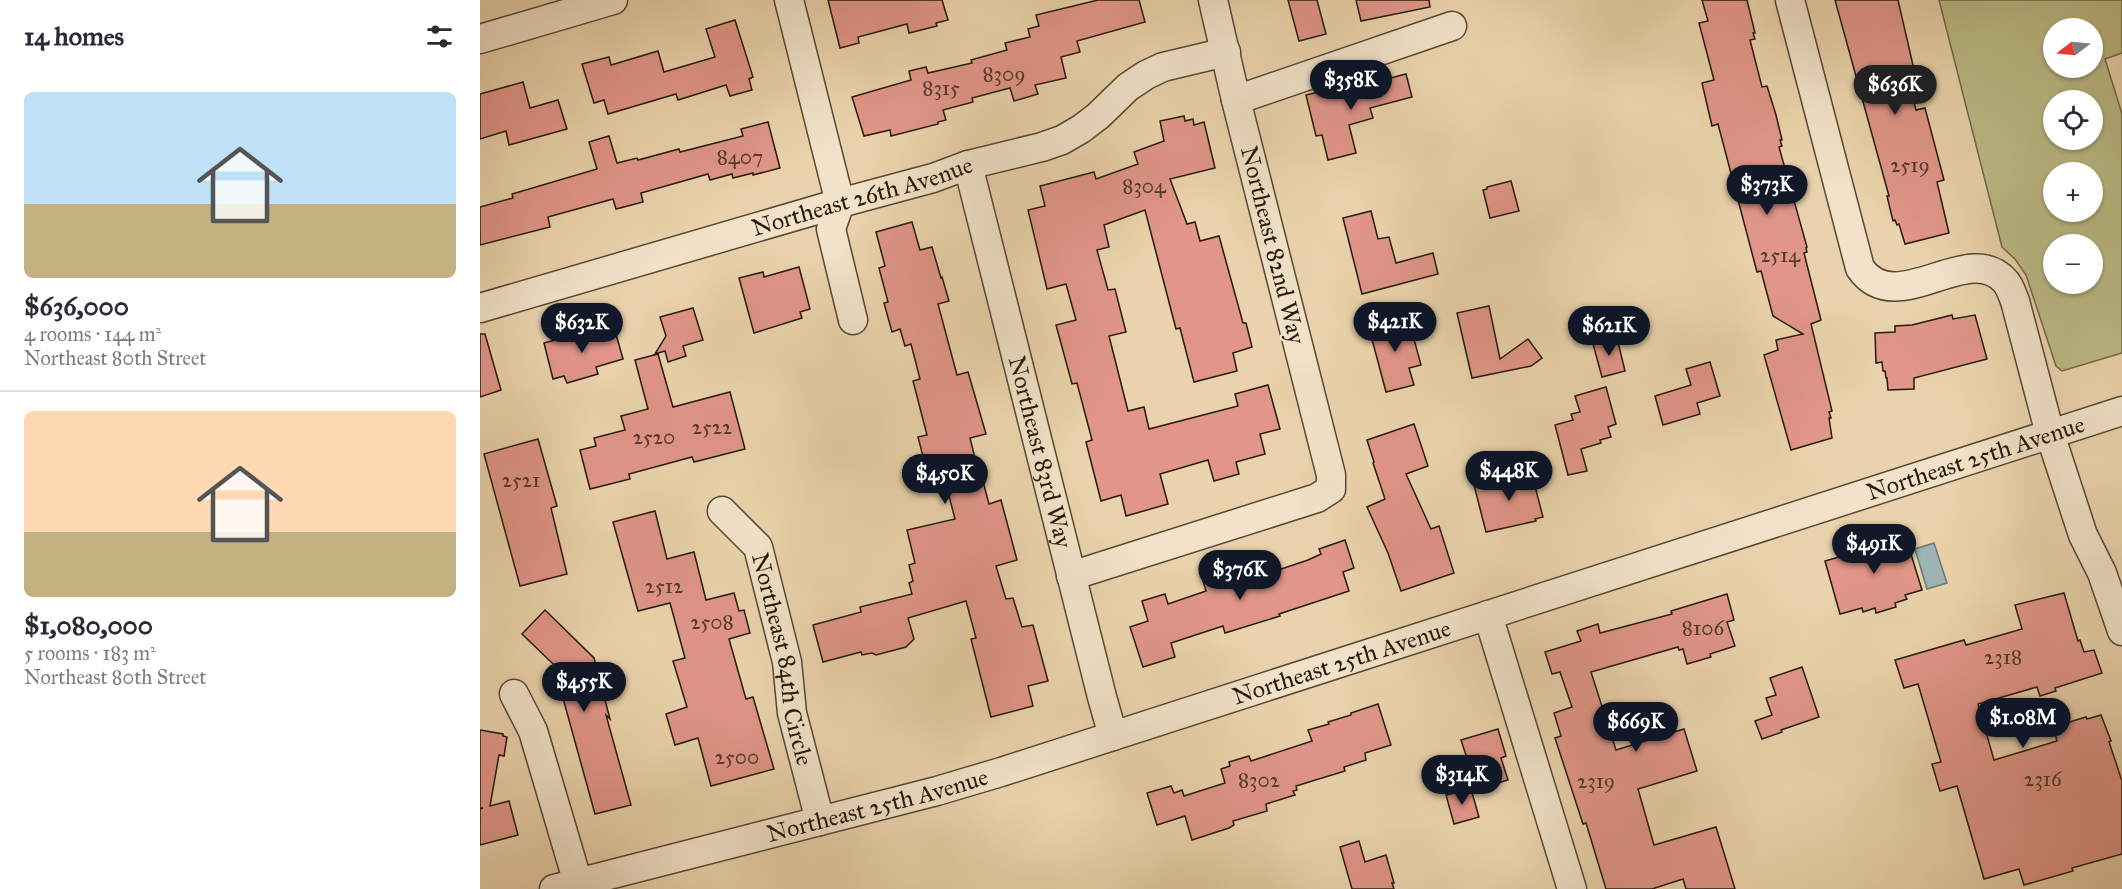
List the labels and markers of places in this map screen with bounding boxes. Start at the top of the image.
pin: $358K [1309,60,1393,111]
pin: $636K [1853,65,1937,116]
pin: $373K [1725,165,1809,216]
pin: $421K [1353,302,1437,353]
pin: $632K [540,303,624,354]
pin: $621K [1567,306,1651,357]
pin: $448K [1467,451,1551,502]
pin: $450K [903,454,987,505]
pin: $491K [1832,524,1916,575]
pin: $376K [1198,550,1282,601]
pin: $455K [542,662,626,713]
pin: $1.08M [1974,698,2072,749]
pin: $669K [1594,702,1678,753]
pin: $314K [1420,755,1504,806]

